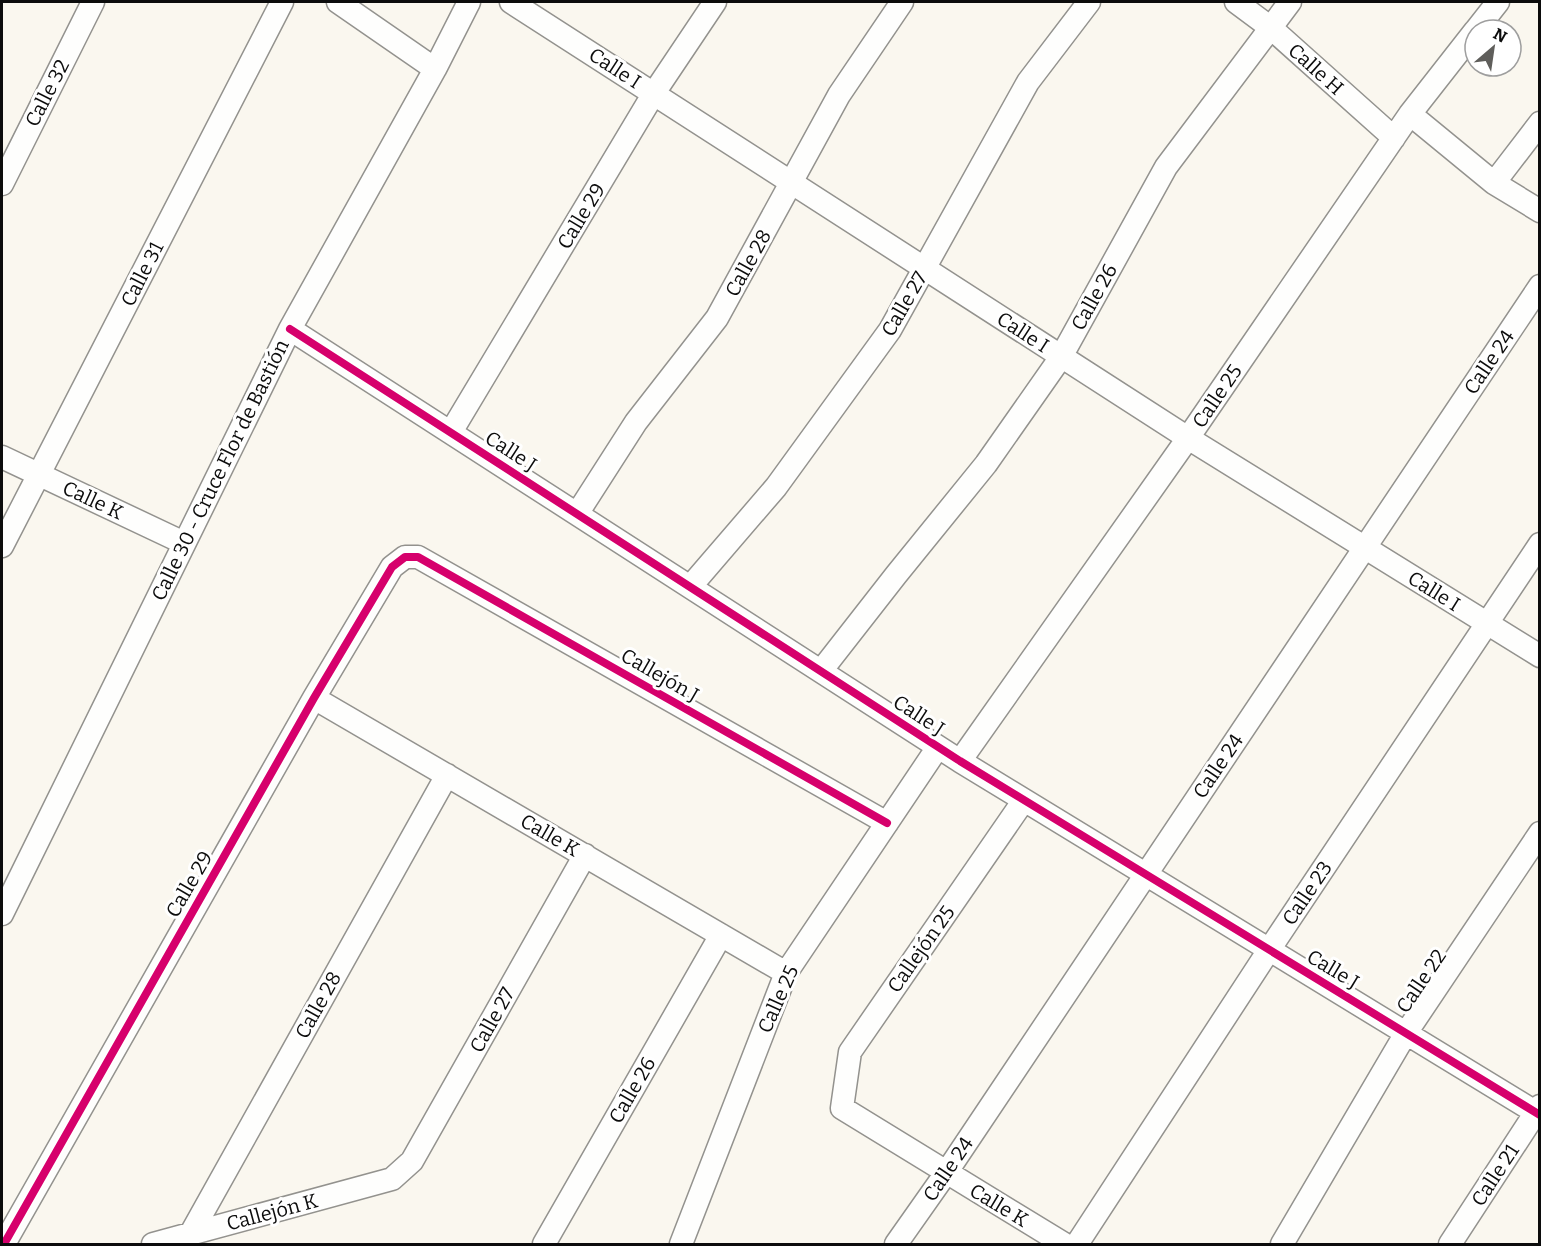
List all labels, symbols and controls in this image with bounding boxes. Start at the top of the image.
north arrow [1463,18,1523,78]
text: N [1490,24,1510,47]
street label: Calle H [1284,38,1348,100]
street label: Calle I [585,42,645,94]
street label: Calle 32 [20,55,74,131]
street label: Calle 29 [552,179,610,253]
street label: Calle 28 [720,225,776,301]
street label: Calle 31 [116,238,168,310]
street label: Calle 26 [1066,259,1122,335]
street label: Calle 27 [876,267,932,341]
street label: Calle I [993,306,1053,358]
street label: Calle 24 [1459,325,1519,399]
street label: Calle 30 - Cruce Flor de Bastión [146,335,294,605]
street label: Calle 25 [1187,360,1247,432]
street label: Calle J [481,426,541,476]
street label: Calle K [59,476,127,524]
street label: Calle I [1403,566,1465,616]
street label: Callejón J [616,643,703,708]
street label: Calle J [889,690,949,740]
street label: Calle 24 [1188,729,1248,803]
street label: Calle K [516,809,584,861]
street label: Calle 29 [160,847,218,921]
street label: Calle 23 [1277,856,1337,930]
street label: Callejón 25 [882,901,961,998]
street label: Calle J [1303,944,1363,994]
street label: Calle 22 [1391,945,1451,1017]
street label: Calle 25 [753,961,803,1037]
street label: Calle 28 [290,967,346,1043]
street label: Calle 27 [464,983,520,1057]
street label: Calle 26 [603,1053,661,1127]
street label: Calle 24 [918,1132,978,1206]
street label: Calle 21 [1466,1140,1524,1210]
street label: Calle K [965,1178,1033,1232]
street label: Callejón K [224,1188,320,1237]

